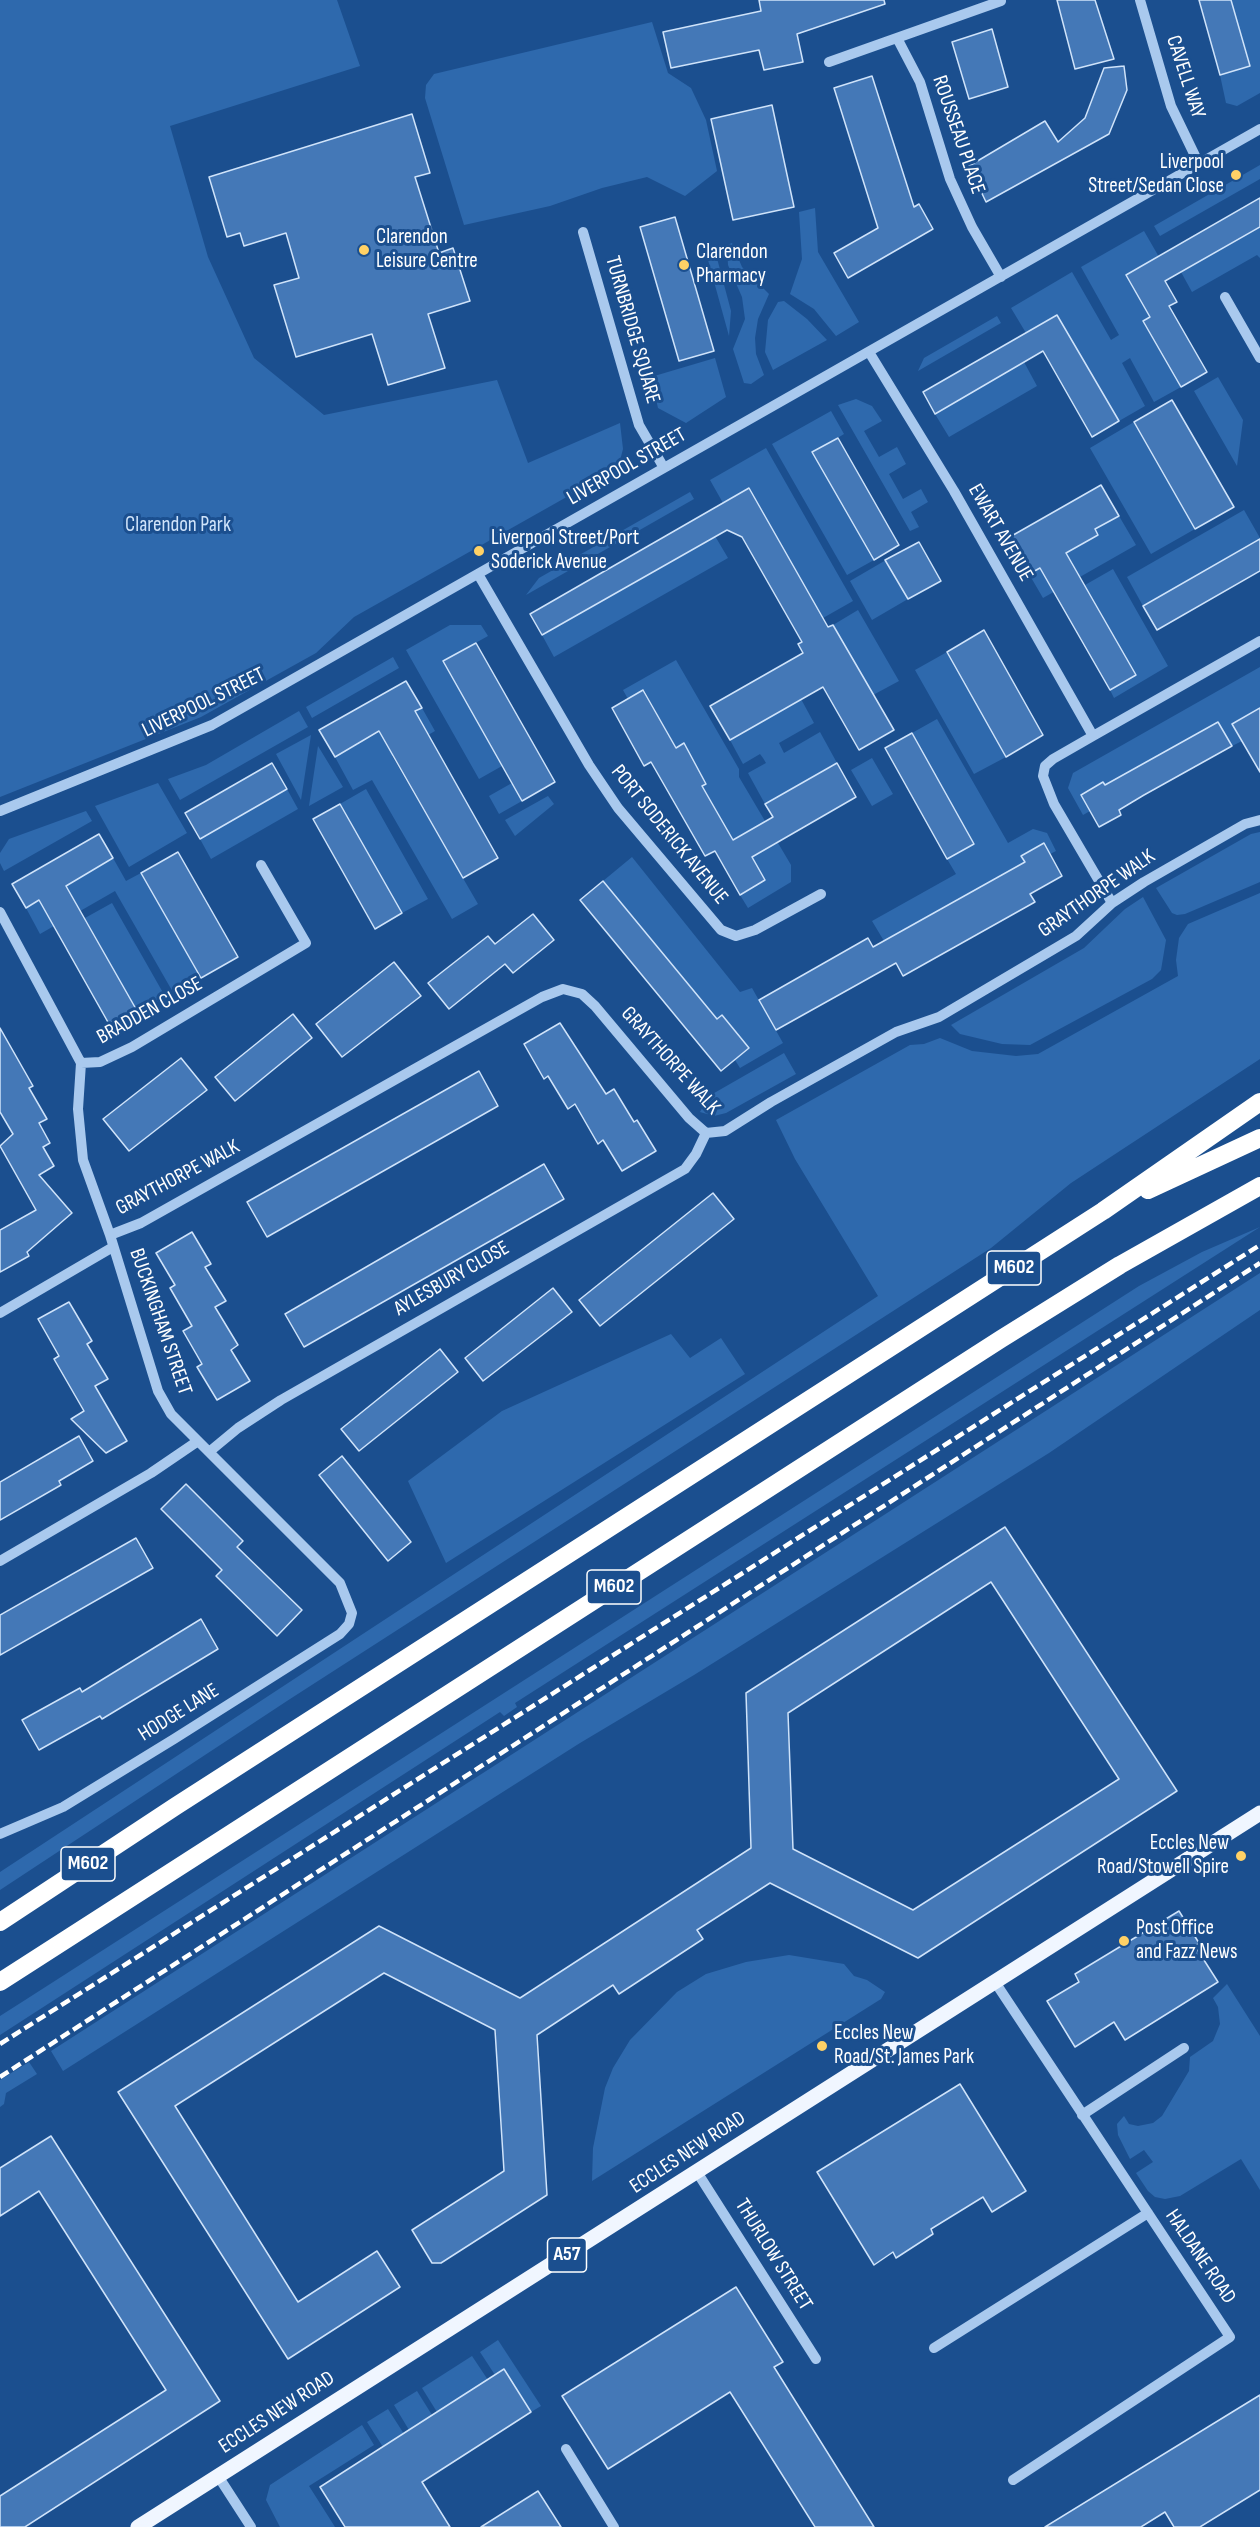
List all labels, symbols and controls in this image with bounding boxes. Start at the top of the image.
street label: CAVELL WAY [1160,32,1210,122]
street label: ROUSSEAU PLACE [926,73,990,197]
place label: Liverpool Street/Sedan Close [1088,150,1224,200]
marker: Liverpool Street/Sedan Close [1229,168,1243,182]
place label: Clarendon Leisure Centre [376,225,478,275]
place label: Clarendon Pharmacy [696,240,768,290]
marker: Clarendon Leisure Centre [357,243,371,257]
street label: TURNBRIDGE SQUARE [599,253,665,407]
marker: Clarendon Pharmacy [677,258,691,272]
street label: LIVERPOOL STREET [563,423,691,511]
street label: EWART AVENUE [962,480,1038,586]
park label: Clarendon Park [125,513,231,539]
place label: Liverpool Street/Port Soderick Avenue [491,526,639,576]
marker: Liverpool Street/Port Soderick Avenue [472,544,486,558]
street label: LIVERPOOL STREET [139,662,269,744]
street label: PORT SODERICK AVENUE [605,760,733,910]
street label: GRAYTHORPE WALK [1034,845,1160,943]
street label: BRADDEN CLOSE [93,972,207,1050]
street label: GRAYTHORPE WALK [615,1002,725,1120]
street label: GRAYTHORPE WALK [112,1135,244,1221]
street label: AYLESBURY CLOSE [390,1236,514,1322]
street label: BUCKINGHAM STREET [123,1246,197,1398]
road number: M602 [987,1251,1041,1285]
road number: M602 [587,1570,641,1604]
street label: HODGE LANE [134,1678,224,1748]
place label: Eccles New Road/Stowell Spire [1097,1831,1229,1881]
road number: M602 [61,1847,115,1881]
marker: Eccles New Road/Stowell Spire [1234,1849,1248,1863]
place label: Post Office and Fazz News [1136,1916,1238,1966]
marker: Post Office and Fazz News [1117,1934,1131,1948]
place label: Eccles New Road/St. James Park [834,2021,974,2071]
marker: Eccles New Road/St. James Park [815,2039,829,2053]
street label: ECCLES NEW ROAD [625,2106,751,2200]
street label: THURLOW STREET [729,2195,817,2315]
street label: HALDANE ROAD [1159,2205,1241,2309]
road number: A57 [548,2238,586,2272]
street label: ECCLES NEW ROAD [214,2366,340,2460]

